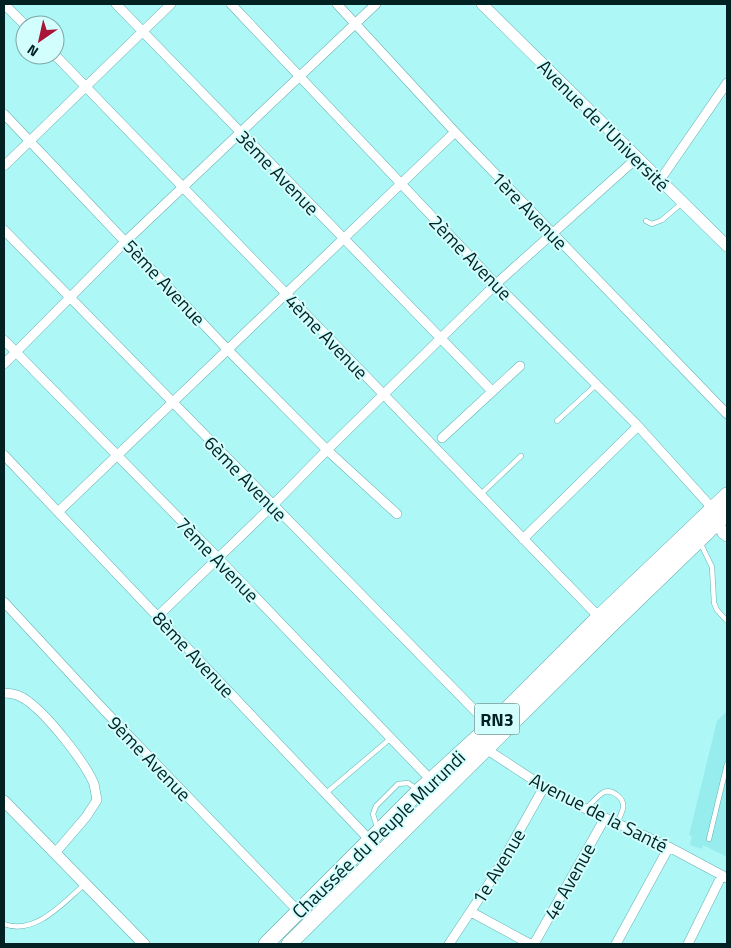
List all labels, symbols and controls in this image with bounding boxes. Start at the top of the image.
north arrow [15,15,65,65]
text: N [23,40,42,63]
street label: Avenue de l'Université [531,52,677,198]
street label: 3ème Avenue [230,123,326,221]
street label: 1ère Avenue [485,164,575,256]
street label: 2ème Avenue [423,208,519,306]
street label: 5ème Avenue [117,232,213,332]
street label: 4ème Avenue [279,287,375,385]
street label: 6ème Avenue [198,429,294,527]
street label: 7ème Avenue [170,510,266,608]
street label: 8ème Avenue [146,604,242,704]
road number: RN3 [474,704,520,734]
street label: 9ème Avenue [102,709,198,807]
street label: Chaussée du Peuple Murundi [285,743,471,925]
street label: Avenue de la Santé [525,765,673,859]
street label: 1e Avenue [464,823,532,909]
street label: 4e Avenue [536,837,602,925]

